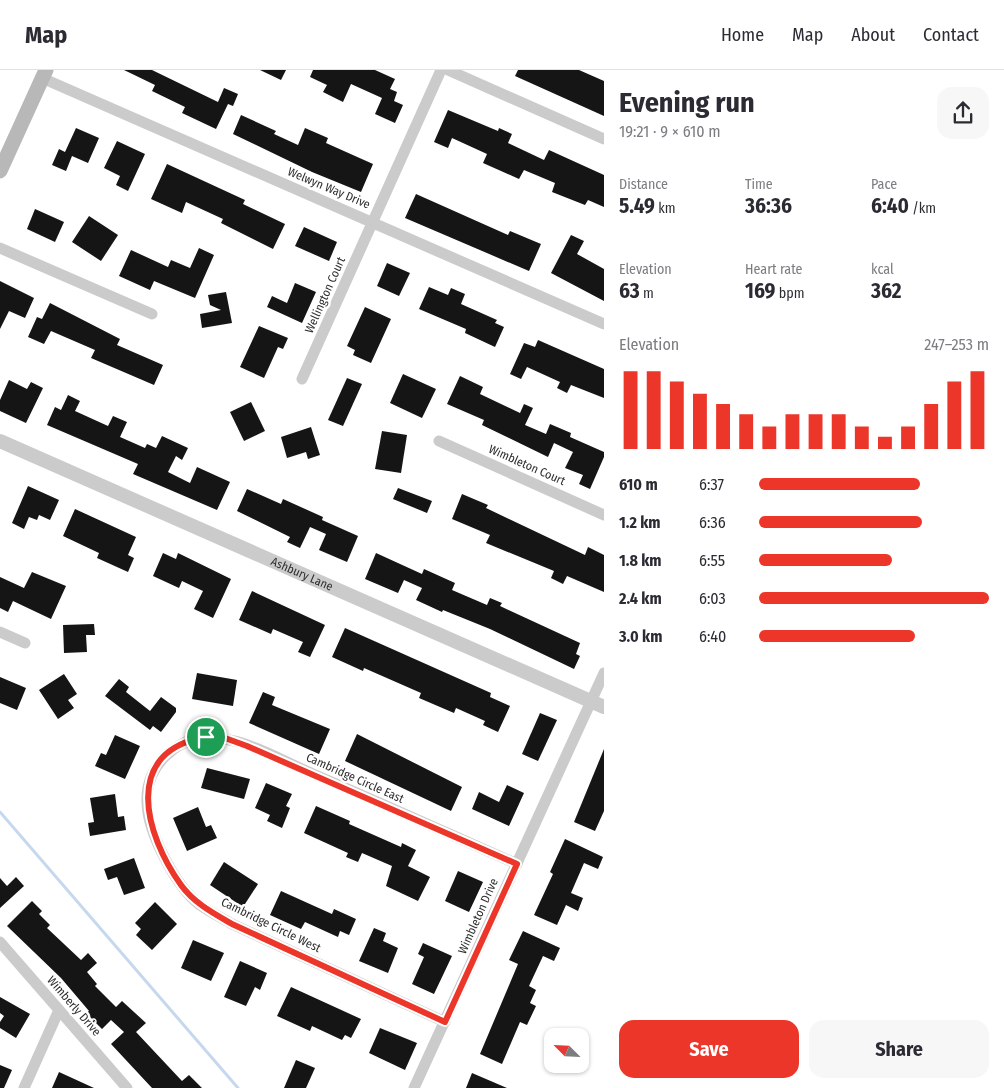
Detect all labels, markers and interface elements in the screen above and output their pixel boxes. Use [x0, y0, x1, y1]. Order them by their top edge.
text: Map [25, 21, 67, 49]
text: Home [721, 24, 764, 46]
text: Map [792, 24, 823, 46]
text: About [851, 24, 895, 46]
text: Contact [923, 24, 979, 46]
text: Evening run [619, 86, 755, 119]
button: share [937, 87, 989, 139]
text: 19:21 · 9 × 610 m [619, 122, 721, 141]
street label: Welwyn Way Drive [286, 164, 372, 212]
text: Distance [619, 176, 668, 193]
text: Time [745, 176, 773, 193]
text: Pace [871, 176, 897, 193]
text: 5.49 [619, 193, 655, 219]
text: 36:36 [745, 193, 792, 219]
text: 6:40 [871, 193, 909, 219]
text: km [655, 200, 676, 217]
text: /km [909, 200, 936, 217]
street label: Wellington Court [302, 255, 348, 335]
text: Elevation [619, 261, 672, 278]
text: Heart rate [745, 261, 802, 278]
text: kcal [871, 261, 894, 278]
text: 63 [619, 278, 640, 304]
text: 169 [745, 278, 775, 304]
text: 362 [871, 278, 901, 304]
text: m [640, 285, 654, 302]
text: bpm [775, 285, 804, 302]
text: Elevation [619, 335, 679, 354]
text: 247–253 m [924, 335, 989, 354]
street label: Wimbleton Court [487, 442, 568, 488]
text: 610 m [619, 475, 658, 494]
text: 6:37 [699, 475, 724, 494]
text: 1.2 km [619, 513, 661, 532]
text: 6:36 [699, 513, 726, 532]
text: 1.8 km [619, 551, 662, 570]
text: 6:55 [699, 551, 725, 570]
street label: Ashbury Lane [269, 554, 335, 594]
text: 2.4 km [619, 589, 662, 608]
text: 6:03 [699, 589, 726, 608]
text: 3.0 km [619, 627, 662, 646]
text: 6:40 [699, 627, 726, 646]
pin [185, 716, 227, 758]
icon: arrive [192, 723, 220, 751]
street label: Cambridge Circle East [304, 750, 406, 806]
street label: Wimbleton Drive [455, 876, 501, 956]
street label: Cambridge Circle West [219, 895, 323, 955]
street label: Wimberly Drive [44, 973, 104, 1039]
button: Save [619, 1020, 799, 1078]
button: Share [809, 1020, 989, 1078]
north arrow [544, 1028, 589, 1072]
map controls [544, 1028, 589, 1073]

